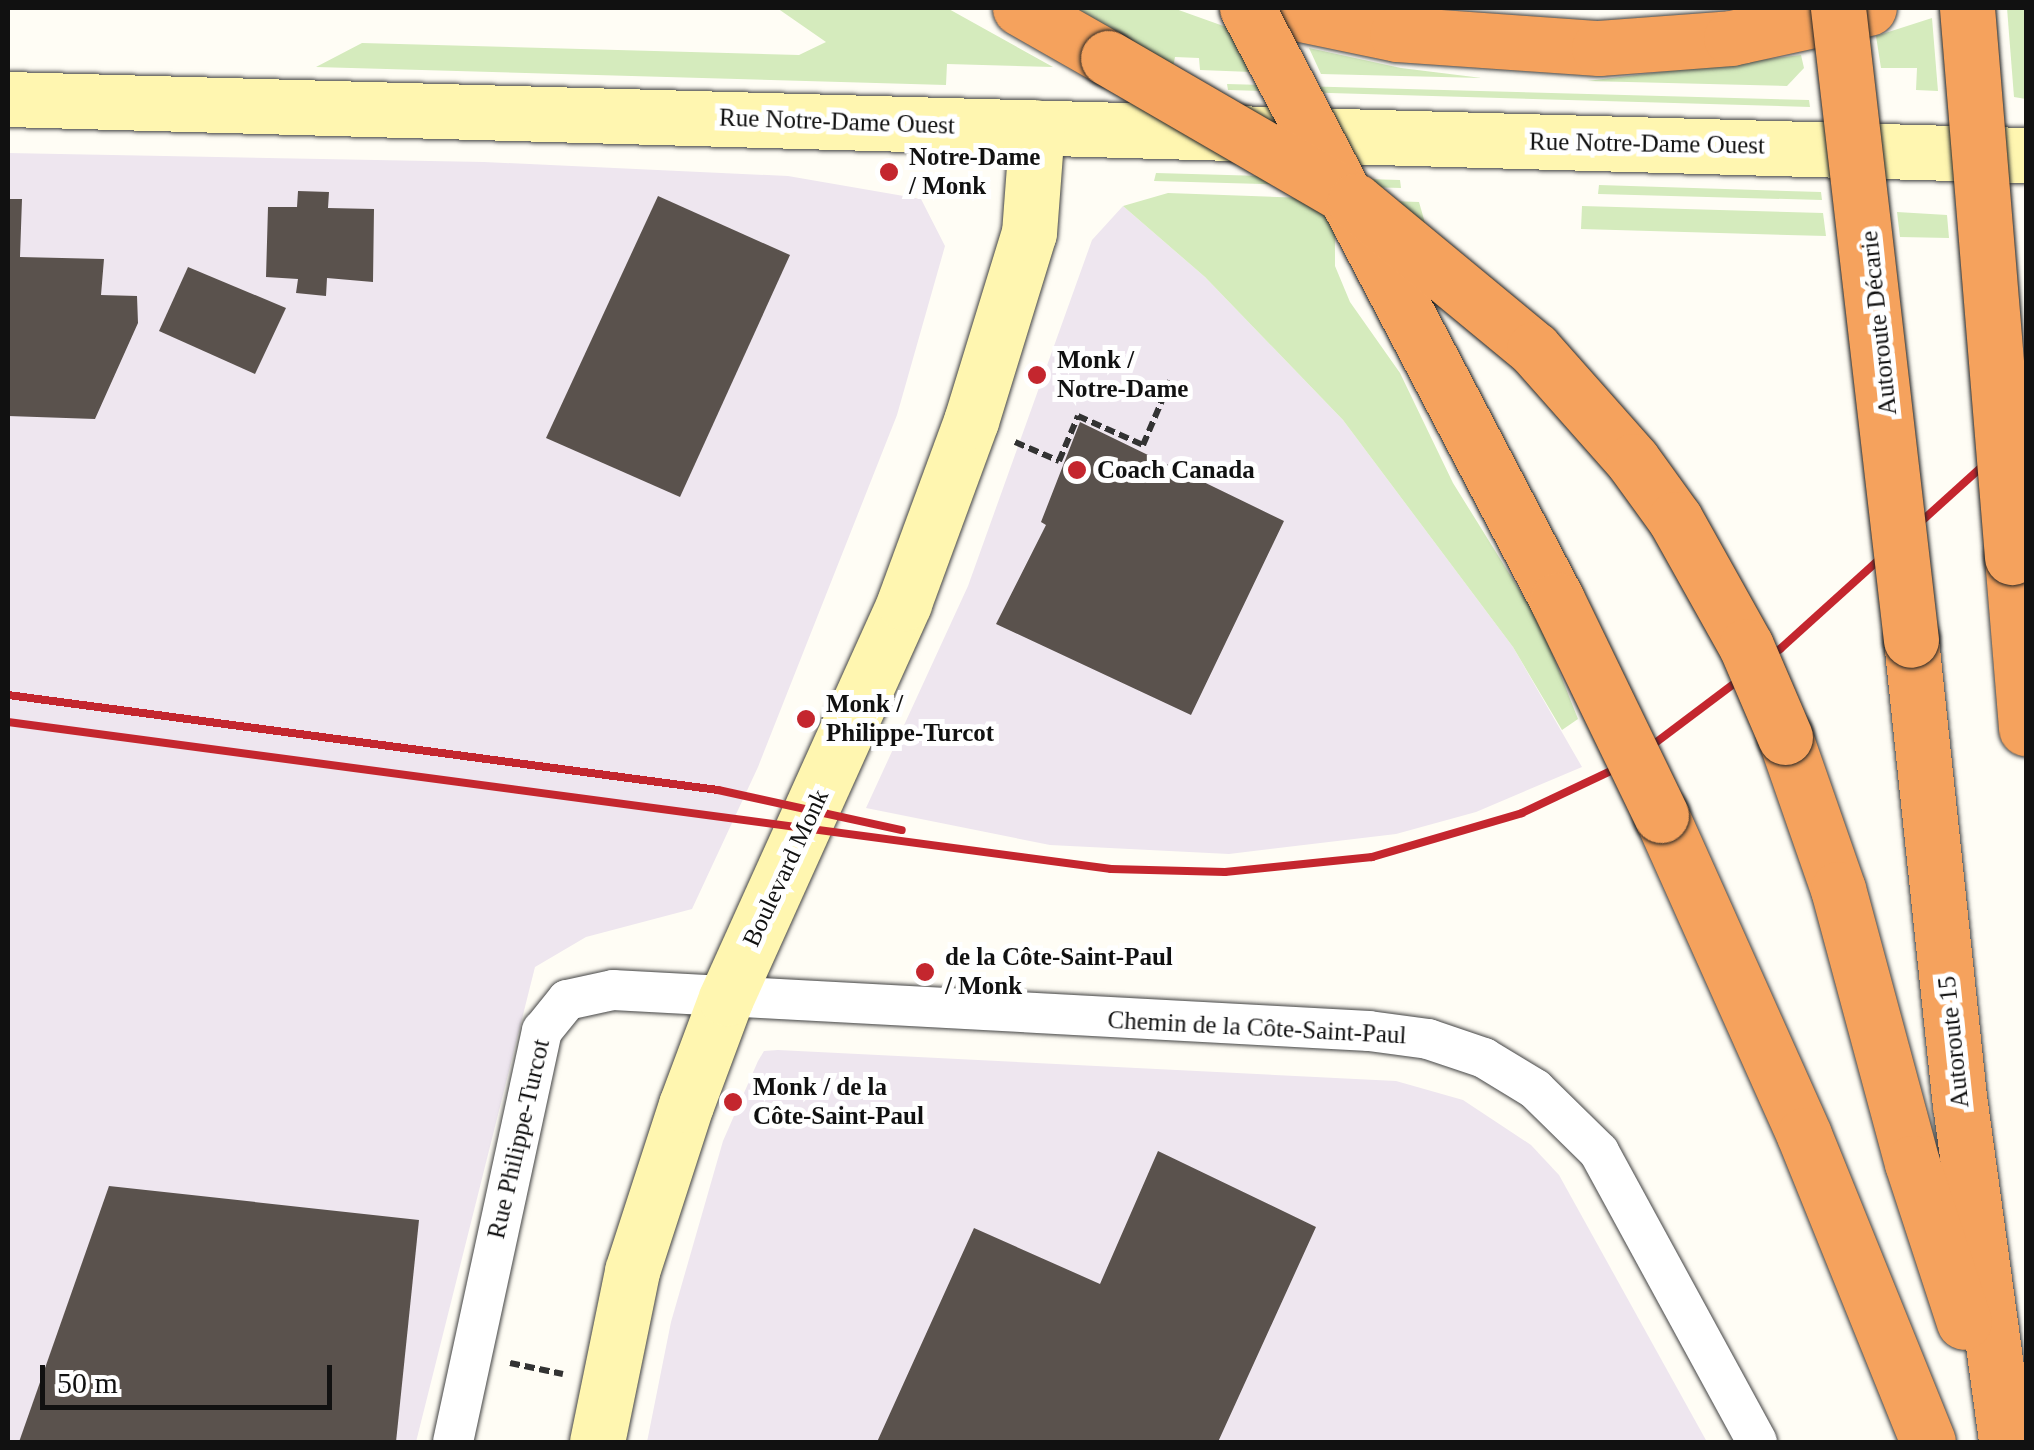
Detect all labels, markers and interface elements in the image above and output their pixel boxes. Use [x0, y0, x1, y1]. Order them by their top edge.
street label: Rue Notre-Dame Ouest [719, 103, 955, 141]
street label: Rue Notre-Dame Ouest [1529, 127, 1765, 161]
place label: Notre-Dame / Monk [909, 143, 1040, 202]
marker: Notre-Dame / Monk [878, 161, 900, 183]
street label: Autoroute Décarie [1854, 229, 1904, 417]
place label: Monk / Notre-Dame [1057, 346, 1188, 405]
marker: Monk / Notre-Dame [1026, 364, 1048, 386]
place label: Coach Canada [1097, 455, 1255, 485]
marker: Coach Canada [1066, 459, 1088, 481]
place label: Monk / Philippe-Turcot [826, 690, 994, 749]
marker: Monk / Philippe-Turcot [795, 708, 817, 730]
street label: Boulevard Monk [736, 785, 836, 951]
place label: de la Côte-Saint-Paul / Monk [945, 943, 1173, 1002]
marker: de la Côte-Saint-Paul / Monk [914, 961, 936, 983]
street label: Autoroute 15 [1932, 974, 1976, 1110]
street label: Chemin de la Côte-Saint-Paul [1107, 1005, 1407, 1051]
street label: Rue Philippe-Turcot [481, 1036, 557, 1242]
place label: Monk / de la Côte-Saint-Paul [753, 1073, 924, 1132]
marker: Monk / de la Côte-Saint-Paul [722, 1091, 744, 1113]
scale bar [45, 1345, 338, 1407]
text: 50 m [57, 1366, 118, 1399]

